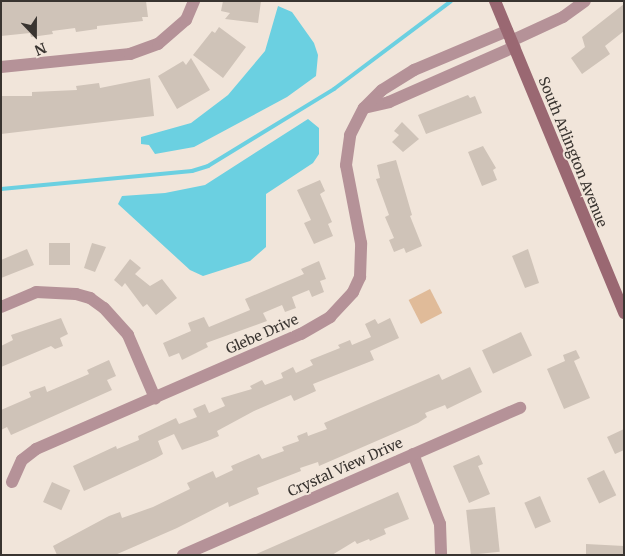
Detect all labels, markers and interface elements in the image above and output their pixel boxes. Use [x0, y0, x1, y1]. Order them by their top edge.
north arrow [10, 10, 60, 60]
text: N [32, 38, 49, 59]
street label: South Arlington Avenue [535, 74, 611, 230]
street label: Glebe Drive [223, 311, 301, 357]
street label: Crystal View Drive [285, 434, 405, 500]

